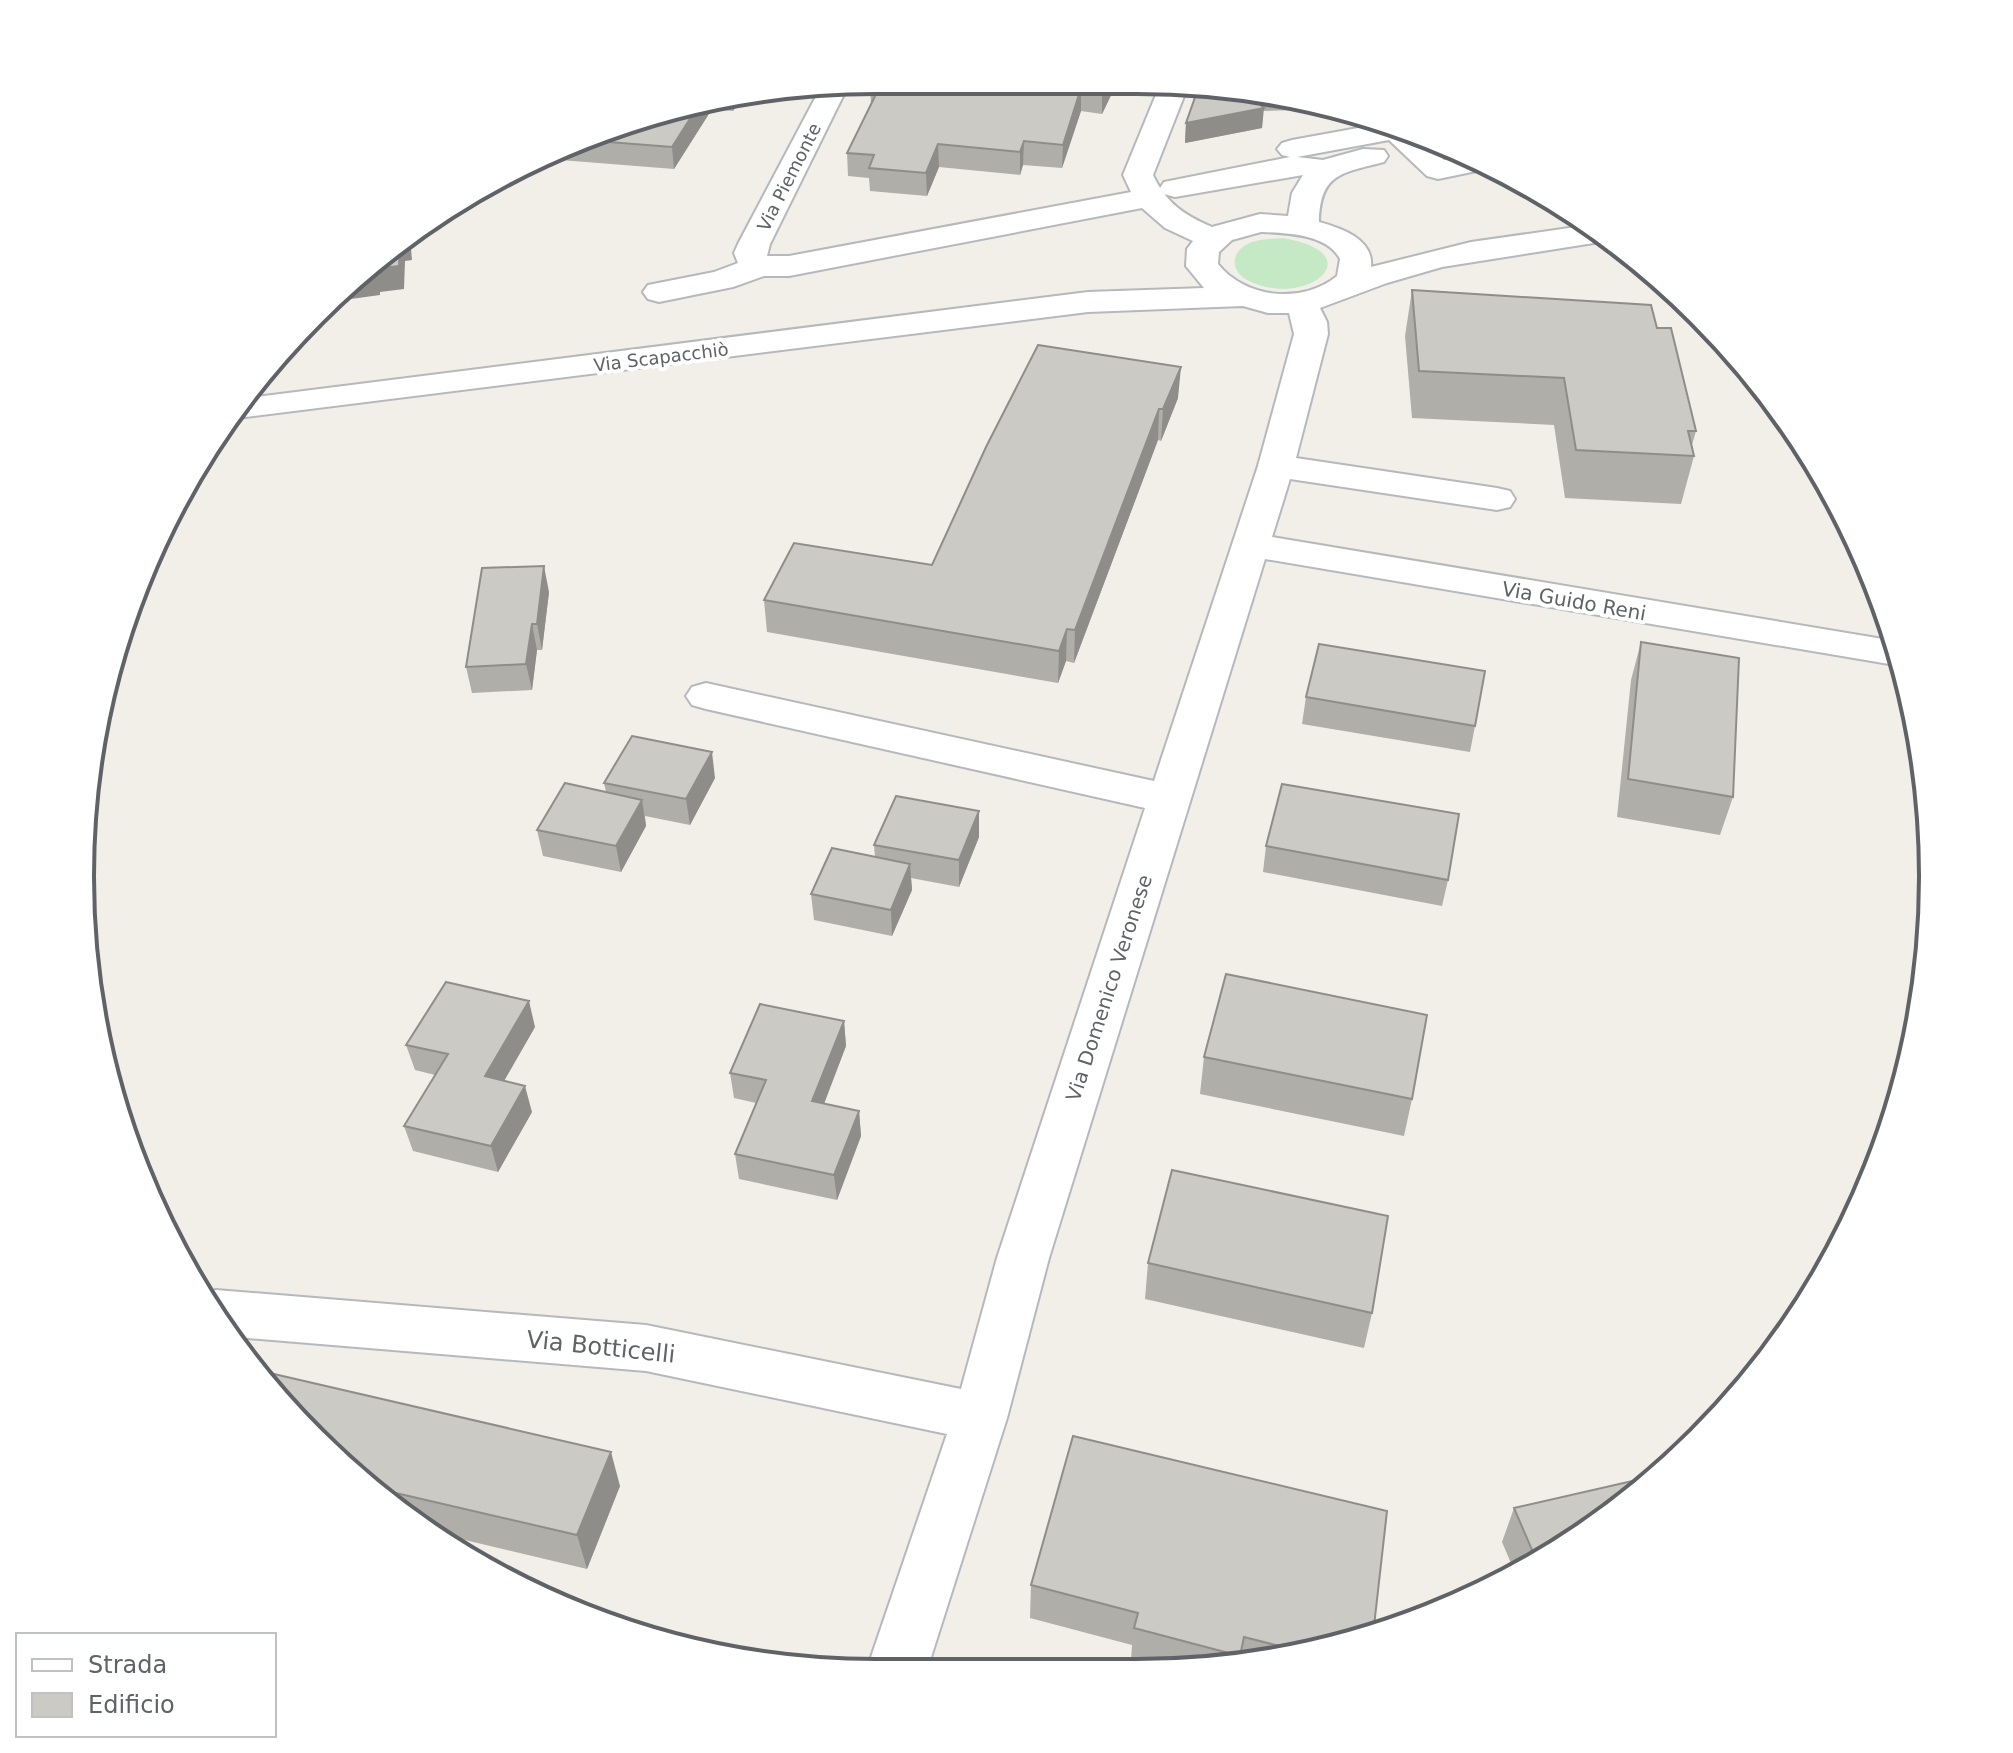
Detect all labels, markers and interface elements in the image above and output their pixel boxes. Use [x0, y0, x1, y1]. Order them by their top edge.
street label: Via Piemonte [753, 120, 825, 234]
street label: Via Scapacchiò [592, 338, 730, 376]
street label: Via Guido Reni [1500, 577, 1648, 625]
street label: Via Domenico Veronese [1061, 872, 1157, 1104]
street label: Via Botticelli [525, 1325, 677, 1369]
legend [16, 1633, 276, 1737]
text: Strada [88, 1651, 167, 1679]
text: Edificio [88, 1691, 175, 1719]

